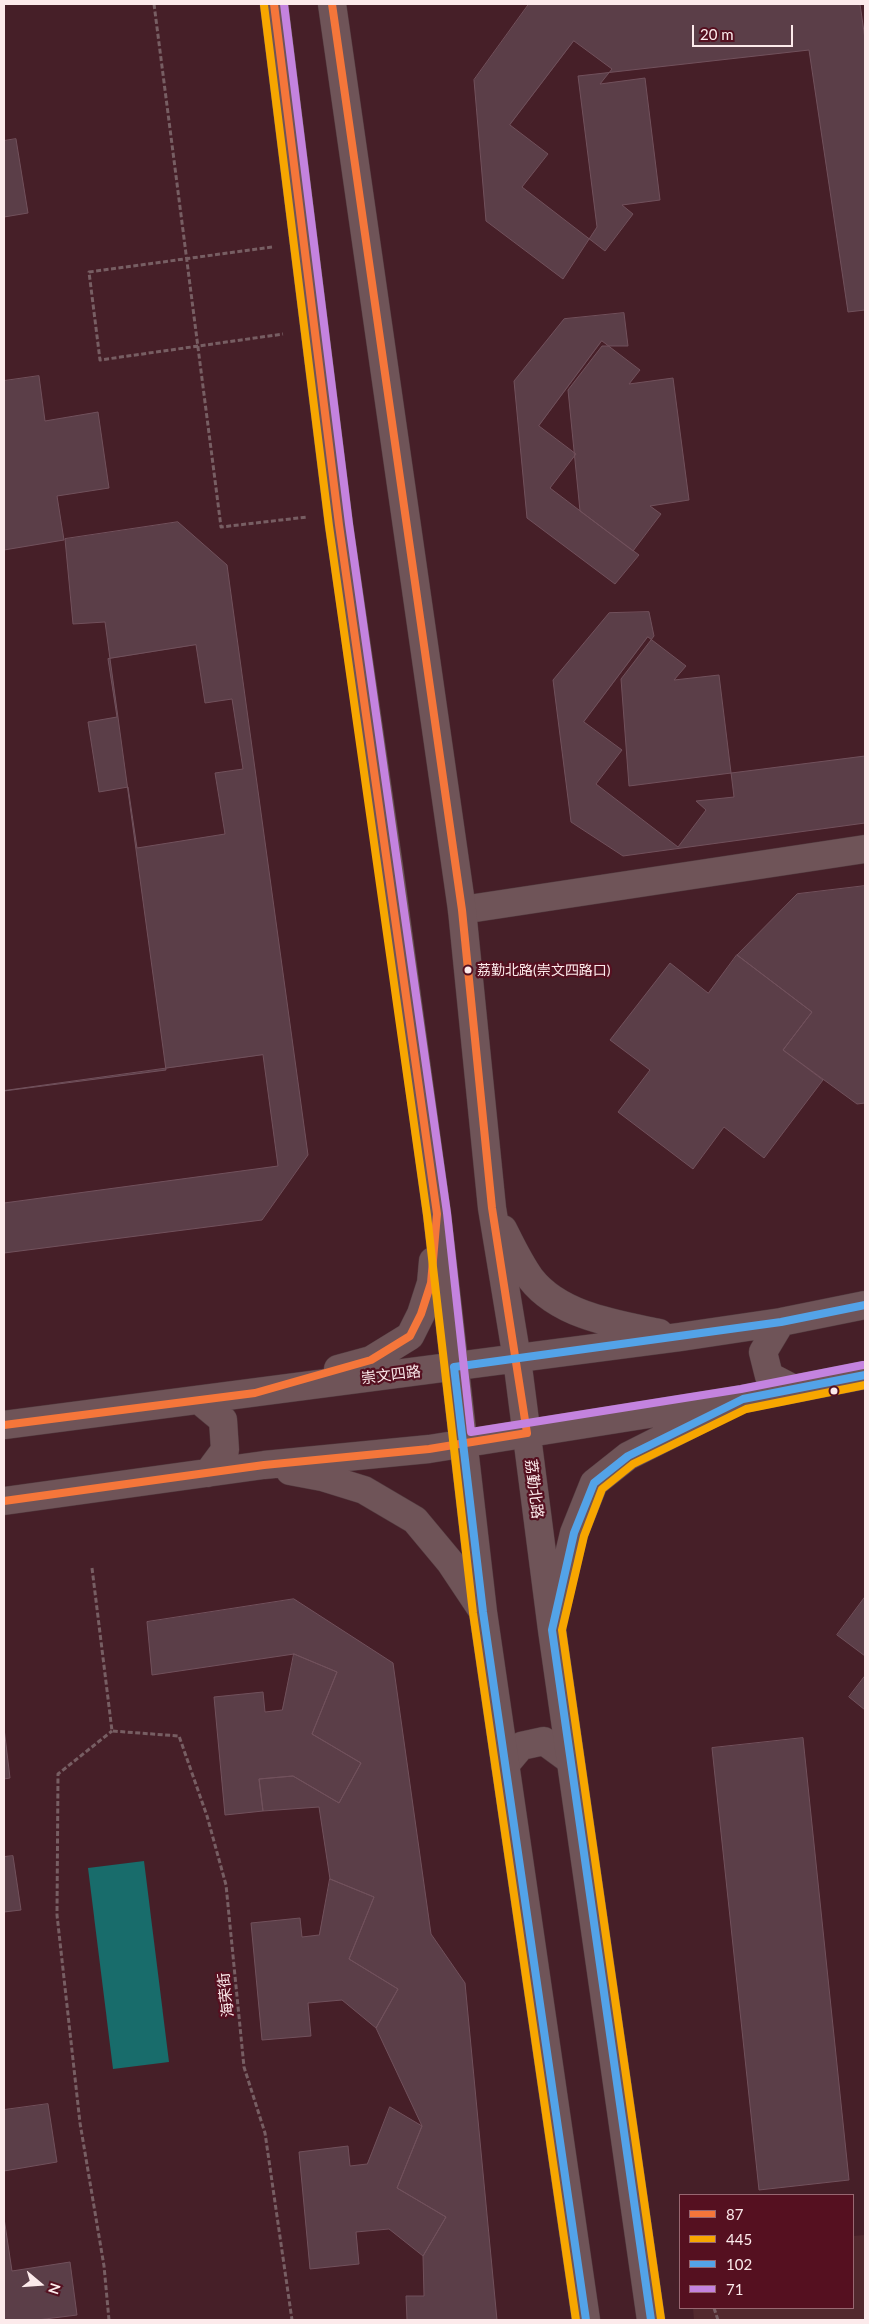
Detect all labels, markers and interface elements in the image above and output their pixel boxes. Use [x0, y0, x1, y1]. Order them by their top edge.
scale bar [694, 15, 795, 47]
text: 20 m [700, 25, 734, 43]
place label: 荔勤北路(崇文四路口) [477, 962, 610, 978]
marker: 荔勤北路(崇文四路口) [463, 965, 473, 975]
street label: 崇文四路 [360, 1362, 422, 1388]
unlabelled marker [829, 1386, 839, 1396]
street label: 荔勤北路 [521, 1458, 547, 1520]
street label: 海荣街 [215, 1972, 237, 2018]
legend [679, 2194, 854, 2309]
text: 87 [726, 2205, 743, 2223]
text: 445 [726, 2230, 752, 2248]
text: 102 [726, 2255, 752, 2273]
north arrow [15, 2259, 65, 2309]
text: 71 [726, 2280, 743, 2298]
text: N [45, 2281, 64, 2297]

